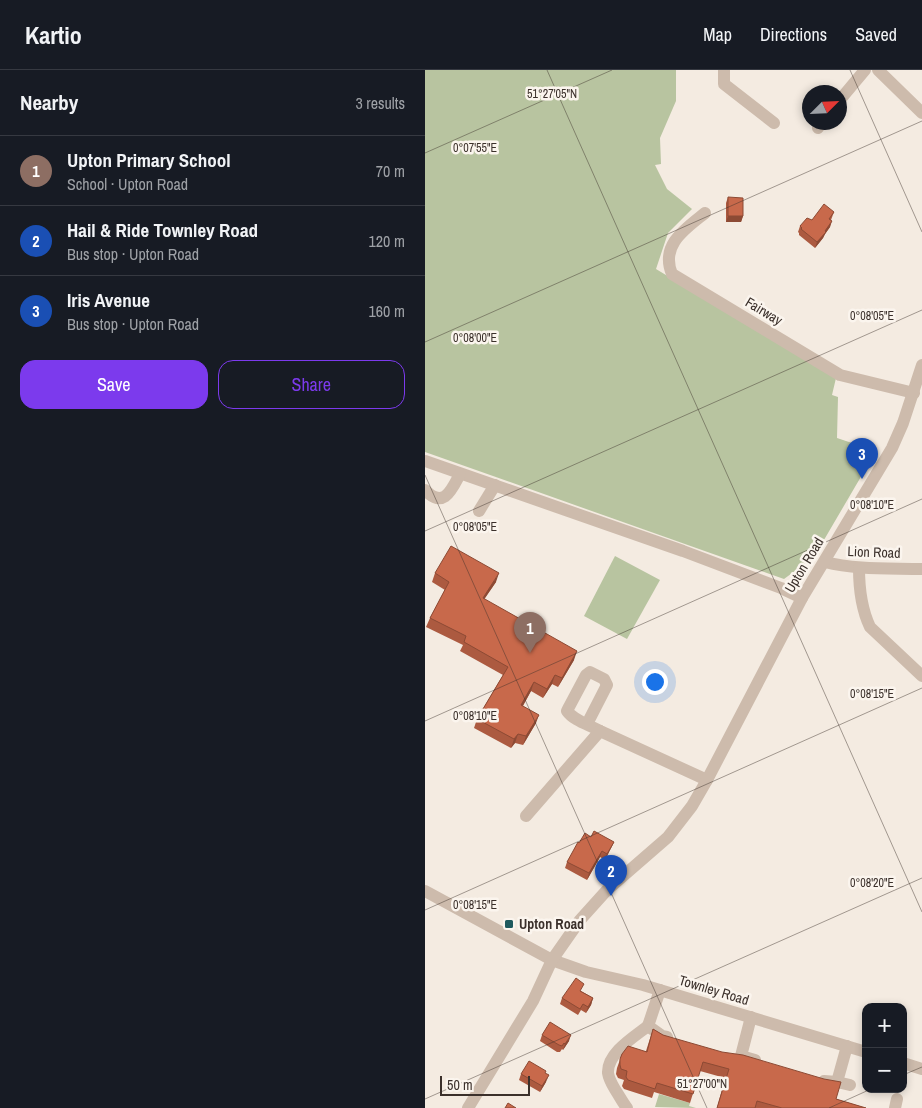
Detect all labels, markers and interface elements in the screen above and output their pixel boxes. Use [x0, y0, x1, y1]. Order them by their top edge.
text: Kartio [25, 19, 82, 51]
text: Map [703, 22, 732, 47]
text: Directions [760, 22, 827, 47]
text: Saved [855, 22, 897, 47]
north arrow [802, 85, 847, 130]
text: 51°27'05"N [527, 86, 577, 102]
text: Nearby [20, 88, 78, 117]
text: 3 results [355, 92, 405, 114]
text: 0°07'55"E [453, 140, 497, 156]
text: Upton Primary School [67, 147, 231, 173]
text: 1 [32, 160, 40, 182]
text: 70 m [376, 160, 405, 182]
text: School · Upton Road [67, 173, 188, 195]
text: Hail & Ride Townley Road [67, 217, 258, 243]
text: 2 [32, 230, 40, 252]
text: 120 m [369, 230, 405, 252]
text: Bus stop · Upton Road [67, 243, 199, 265]
text: Iris Avenue [67, 287, 150, 313]
street label: Fairway [742, 293, 786, 329]
text: 3 [32, 300, 40, 322]
text: 160 m [369, 300, 405, 322]
text: 0°08'05"E [850, 308, 894, 324]
text: Bus stop · Upton Road [67, 313, 199, 335]
text: 0°08'00"E [453, 330, 497, 346]
button: Save [20, 360, 208, 409]
button: Share [218, 360, 405, 409]
pin: 3 [846, 438, 878, 479]
text: 0°08'10"E [850, 497, 894, 513]
text: 0°08'05"E [453, 519, 497, 535]
street label: Upton Road [781, 534, 827, 596]
street label: Lion Road [847, 542, 901, 562]
pin: 1 [514, 612, 546, 653]
your location [642, 669, 668, 695]
text: 0°08'15"E [850, 686, 894, 702]
text: 0°08'10"E [453, 708, 497, 724]
pin: 2 [595, 855, 627, 896]
text: 0°08'20"E [850, 875, 894, 891]
text: 0°08'15"E [453, 897, 497, 913]
place label: Upton Road [519, 915, 584, 933]
marker: Upton Road [503, 918, 515, 930]
street label: Townley Road [677, 971, 751, 1009]
map controls [862, 1003, 907, 1093]
button: + [862, 1003, 907, 1048]
button: − [862, 1048, 907, 1093]
scale bar [440, 1073, 530, 1096]
text: 50 m [447, 1076, 473, 1094]
text: 51°27'00"N [677, 1076, 727, 1092]

